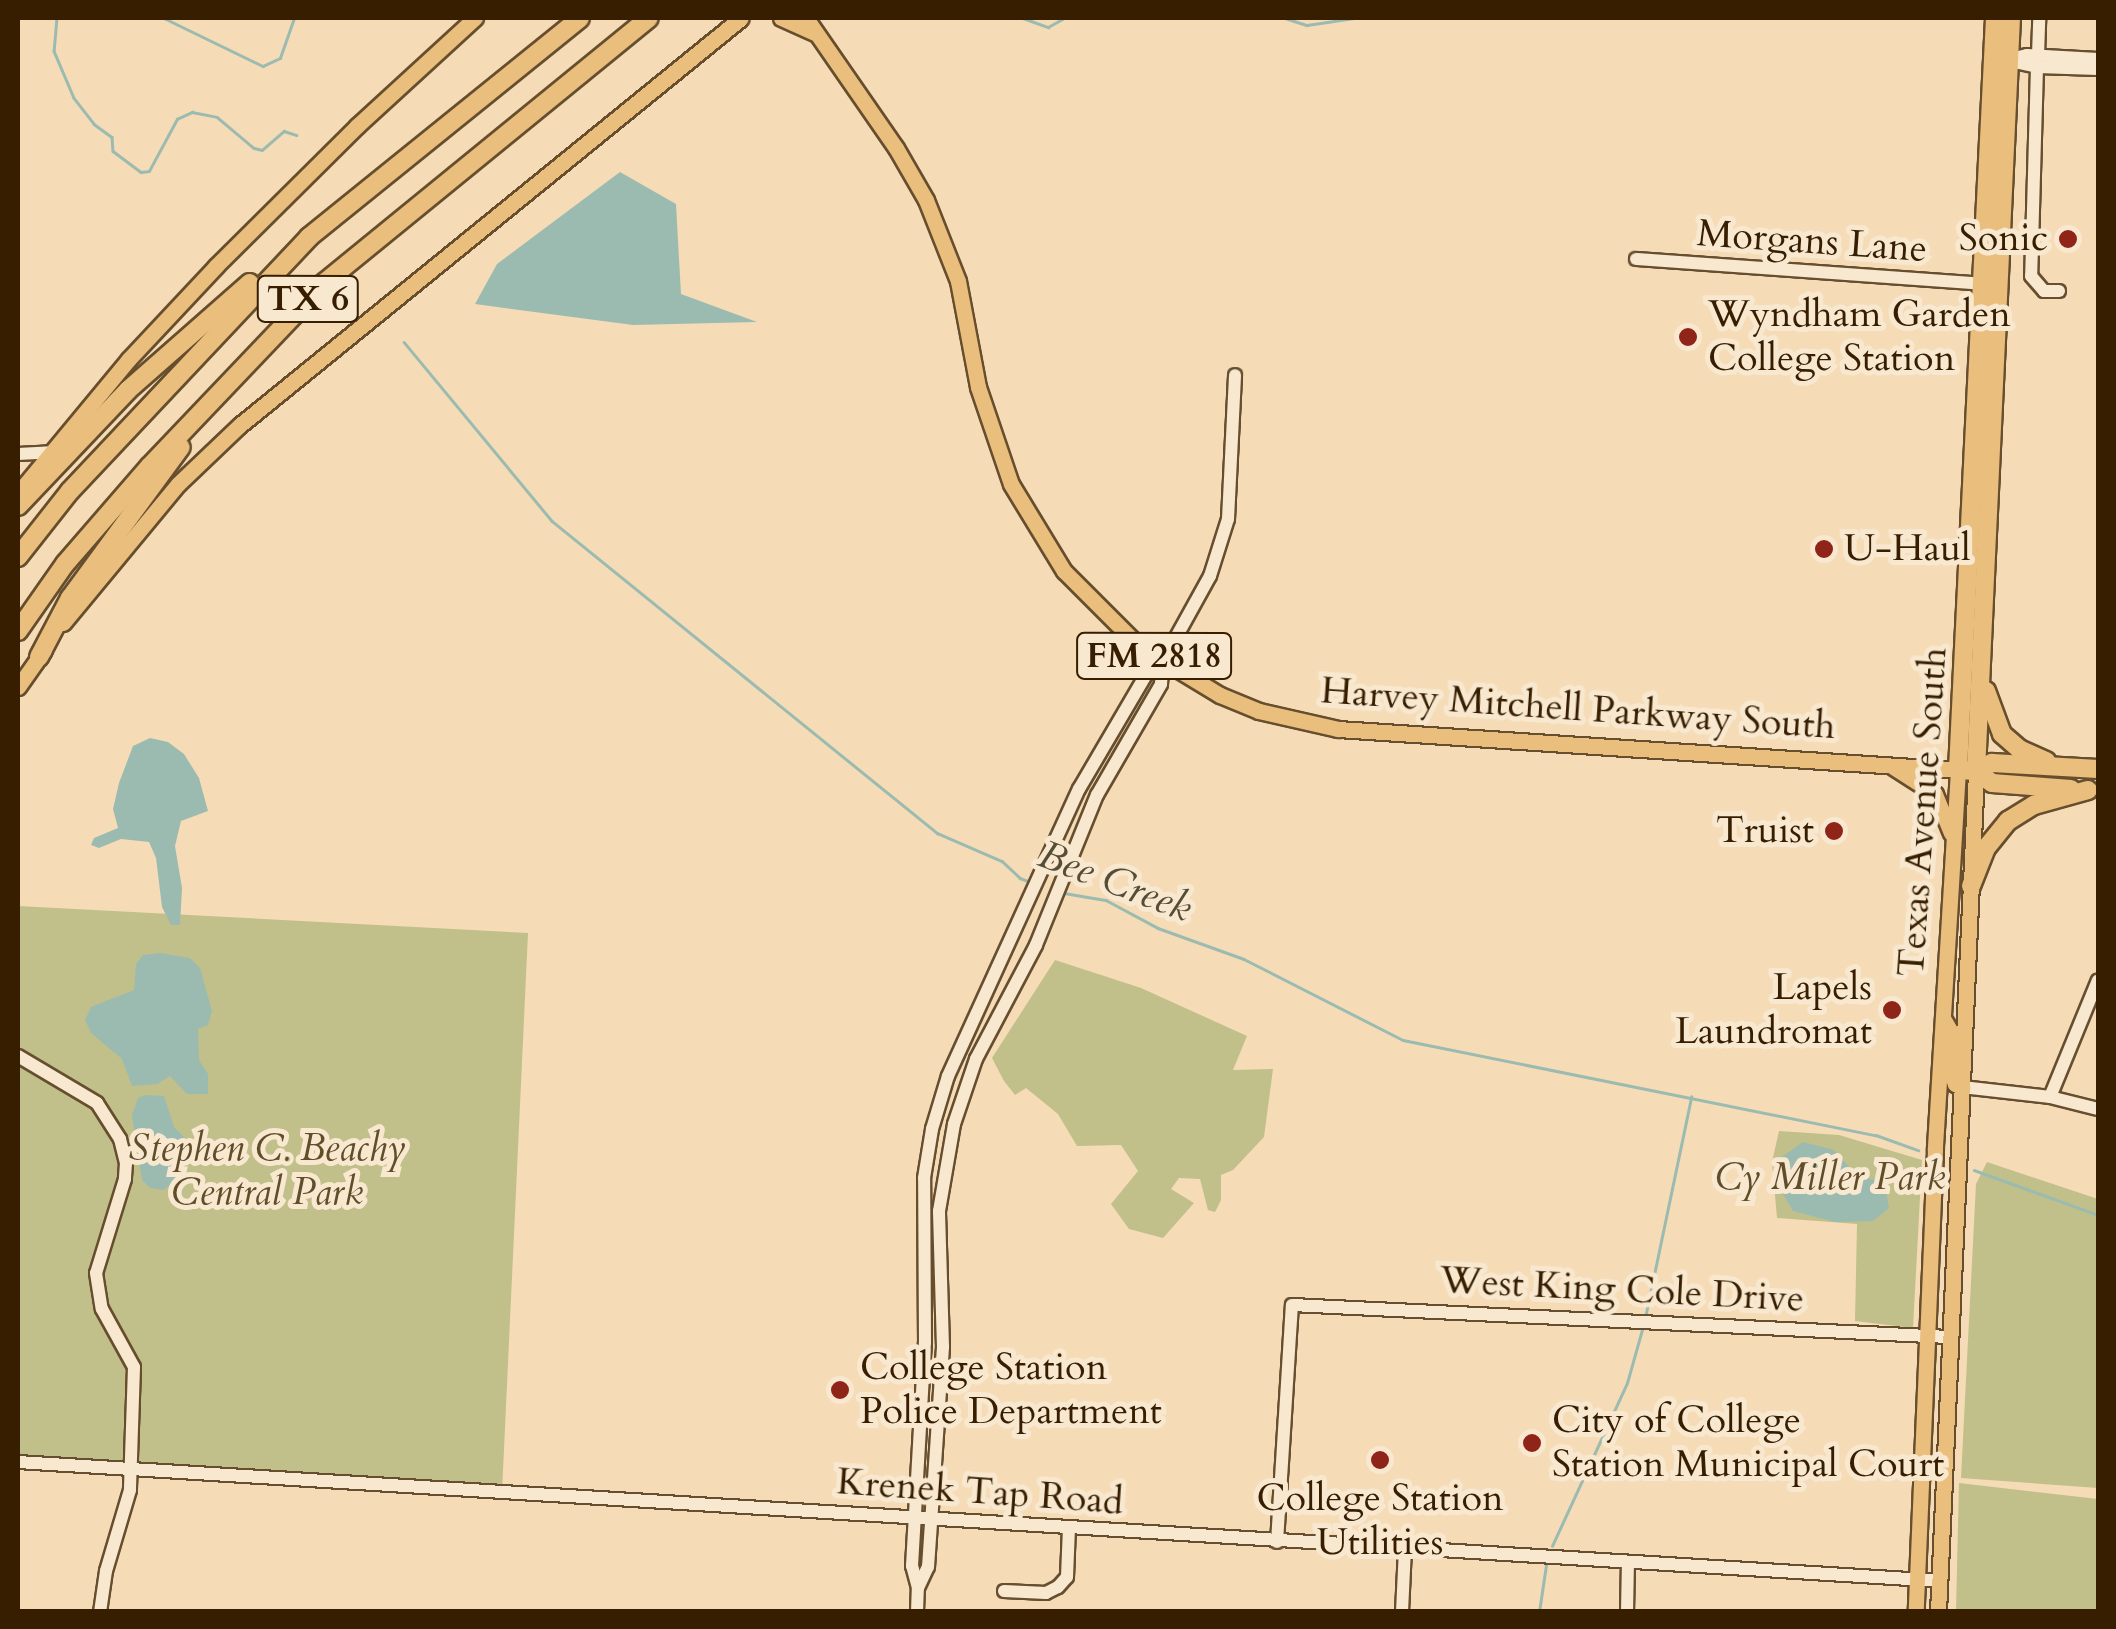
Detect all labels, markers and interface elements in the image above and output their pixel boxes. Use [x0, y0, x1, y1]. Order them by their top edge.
street label: Morgans Lane [1695, 211, 1929, 273]
place label: Sonic [1959, 216, 2048, 262]
marker: Sonic [2057, 228, 2079, 250]
road number: TX 6 [256, 269, 360, 329]
place label: Wyndham Garden College Station [1708, 292, 2011, 382]
marker: Wyndham Garden College Station [1677, 326, 1699, 348]
place label: U-Haul [1844, 526, 1971, 572]
marker: U-Haul [1813, 538, 1835, 560]
road number: FM 2818 [1074, 626, 1234, 686]
street label: Texas Avenue South [1889, 646, 1957, 978]
street label: Harvey Mitchell Parkway South [1319, 668, 1837, 750]
place label: Truist [1716, 808, 1814, 854]
marker: Truist [1823, 820, 1845, 842]
water label: Bee Creek [1032, 831, 1198, 933]
place label: Lapels Laundromat [1675, 965, 1872, 1054]
marker: Lapels Laundromat [1881, 999, 1903, 1021]
park label: Stephen C. Beachy Central Park [128, 1126, 406, 1216]
park label: Cy Miller Park [1715, 1155, 1945, 1201]
street label: West King Cole Drive [1439, 1258, 1805, 1322]
place label: College Station Police Department [860, 1345, 1162, 1435]
marker: College Station Police Department [829, 1379, 851, 1401]
place label: City of College Station Municipal Court [1552, 1398, 1944, 1488]
marker: City of College Station Municipal Court [1521, 1432, 1543, 1454]
marker: College Station Utilities [1369, 1449, 1391, 1471]
street label: Krenek Tap Road [835, 1459, 1125, 1525]
place label: College Station Utilities [1256, 1476, 1504, 1566]

